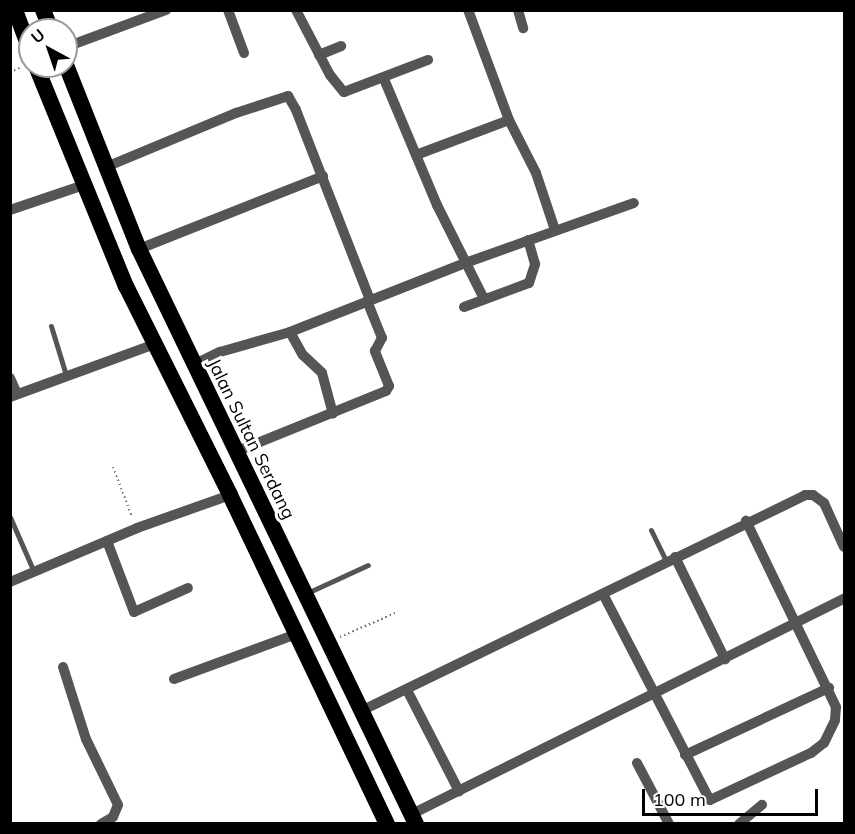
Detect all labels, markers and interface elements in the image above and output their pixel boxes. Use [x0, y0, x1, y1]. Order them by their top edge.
north arrow [18, 18, 78, 78]
text: U [27, 24, 49, 47]
street label: Jalan Sultan Serdang [203, 355, 299, 523]
scale bar [645, 777, 820, 815]
text: 100 m [653, 788, 706, 811]

